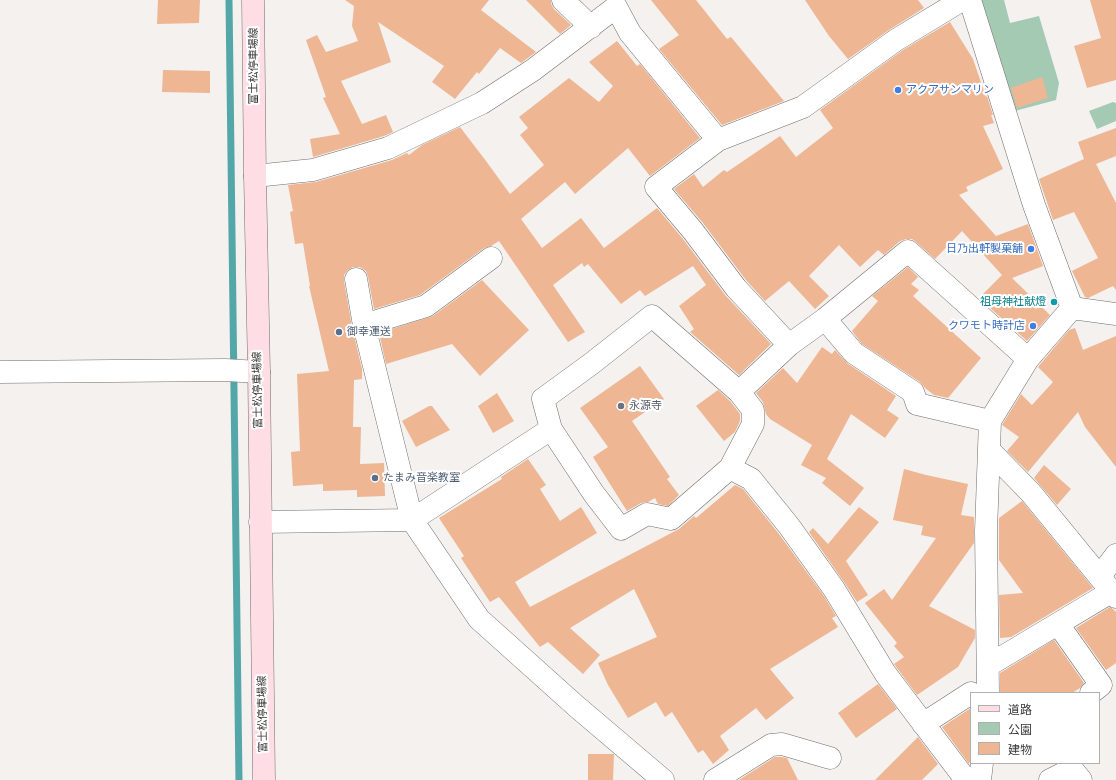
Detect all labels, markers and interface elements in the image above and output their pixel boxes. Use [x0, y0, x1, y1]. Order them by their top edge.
street label: 富士松停車場線 [247, 28, 261, 104]
place label: アクアサンマリン [906, 83, 994, 97]
marker: アクアサンマリン [893, 85, 903, 95]
place label: 日乃出軒製菓舗 [946, 242, 1023, 256]
marker: 日乃出軒製菓舗 [1026, 244, 1036, 254]
place label: 祖母神社献燈 [980, 295, 1046, 309]
marker: 祖母神社献燈 [1049, 297, 1059, 307]
place label: クワモト時計店 [948, 319, 1025, 333]
marker: クワモト時計店 [1028, 321, 1038, 331]
place label: 御幸運送 [347, 325, 391, 339]
marker: 御幸運送 [334, 327, 344, 337]
street label: 富士松停車場線 [251, 351, 265, 429]
place label: 永源寺 [629, 399, 662, 413]
marker: 永源寺 [616, 401, 626, 411]
place label: たまみ音楽教室 [383, 471, 460, 485]
marker: たまみ音楽教室 [370, 473, 380, 483]
street label: 富士松停車場線 [256, 675, 270, 753]
legend [970, 692, 1100, 764]
text: 道路 [1008, 703, 1032, 717]
text: 公園 [1008, 723, 1032, 737]
text: 建物 [1008, 743, 1032, 757]

